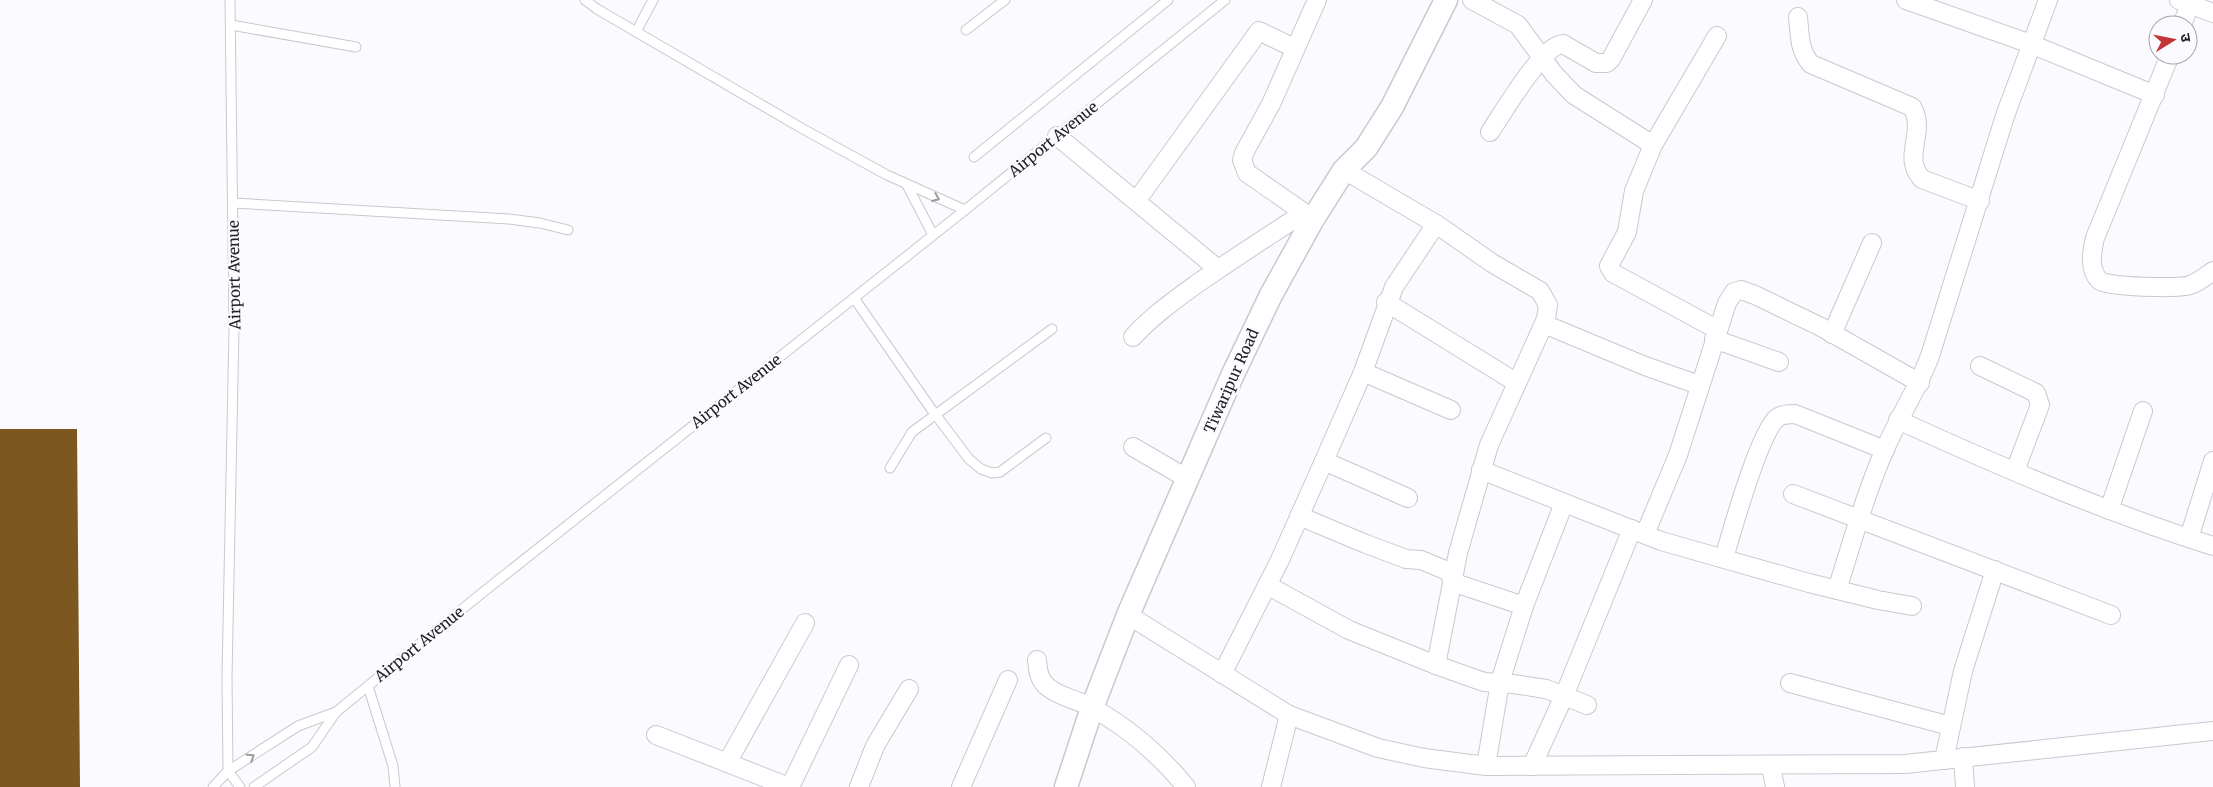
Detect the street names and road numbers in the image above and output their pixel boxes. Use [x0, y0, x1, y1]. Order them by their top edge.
street label: Airport Avenue [1004, 97, 1102, 181]
street label: Airport Avenue [224, 220, 244, 331]
street label: Tiwaripur Road [1199, 326, 1263, 436]
street label: Airport Avenue [686, 350, 785, 433]
street label: Airport Avenue [370, 602, 468, 686]

